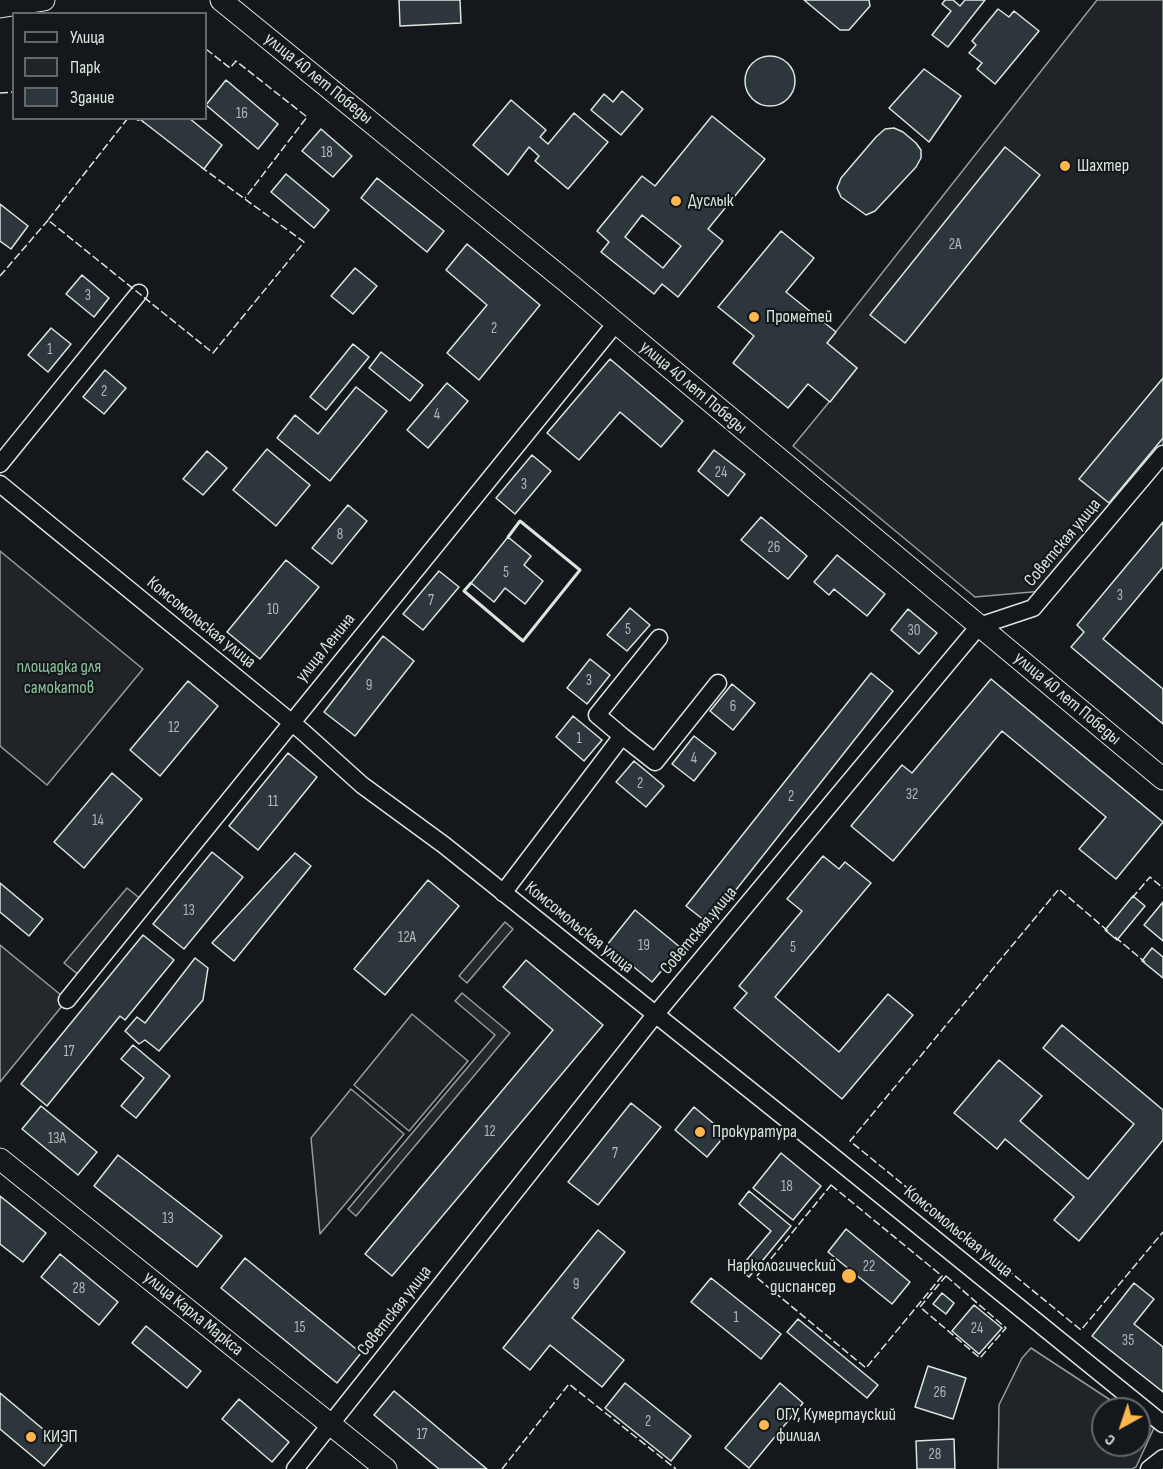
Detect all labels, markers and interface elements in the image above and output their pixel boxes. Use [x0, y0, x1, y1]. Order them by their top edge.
legend [12, 12, 207, 120]
text: Улица [70, 27, 105, 48]
street label: улица 40 лет Победы [259, 29, 377, 129]
text: Парк [70, 57, 100, 78]
text: Здание [70, 87, 115, 108]
house number: 16 [236, 105, 248, 123]
house number: 18 [321, 144, 333, 162]
place label: Шахтер [1077, 155, 1129, 177]
marker: Шахтер [1058, 159, 1072, 173]
place label: Дуслык [688, 190, 734, 212]
marker: Дуслык [669, 194, 683, 208]
house number: 2А [949, 236, 961, 254]
house number: 3 [85, 287, 91, 305]
place label: Прометей [766, 306, 832, 328]
marker: Прометей [747, 310, 761, 324]
house number: 2 [491, 320, 497, 338]
street label: улица 40 лет Победы [635, 337, 751, 439]
house number: 1 [47, 341, 53, 359]
house number: 2 [101, 383, 107, 401]
house number: 4 [434, 406, 440, 424]
house number: 24 [715, 464, 727, 482]
house number: 3 [521, 476, 527, 494]
street label: Советская улица [1020, 495, 1106, 591]
house number: 8 [337, 526, 343, 544]
house number: 26 [768, 539, 780, 557]
house number: 5 [503, 564, 509, 582]
street label: Комсомольская улица [142, 572, 260, 674]
house number: 3 [1117, 587, 1123, 605]
house number: 7 [428, 592, 434, 610]
house number: 10 [267, 601, 279, 619]
street label: улица Ленина [292, 609, 360, 687]
house number: 5 [625, 621, 631, 639]
house number: 30 [908, 622, 920, 640]
street label: улица 40 лет Победы [1009, 648, 1125, 750]
park label: площадка для самокатов [17, 656, 101, 698]
house number: 3 [586, 672, 592, 690]
house number: 9 [366, 677, 372, 695]
house number: 6 [730, 698, 736, 716]
house number: 12 [168, 719, 180, 737]
house number: 1 [576, 730, 582, 748]
house number: 4 [691, 750, 697, 768]
house number: 2 [637, 775, 643, 793]
house number: 32 [906, 786, 918, 804]
house number: 2 [788, 788, 794, 806]
house number: 11 [268, 793, 278, 811]
house number: 14 [92, 812, 104, 830]
street label: Комсомольская улица [520, 877, 638, 979]
street label: Советская улица [656, 883, 742, 979]
house number: 13 [183, 902, 195, 920]
house number: 12А [398, 929, 416, 947]
house number: 19 [638, 937, 650, 955]
house number: 5 [790, 939, 796, 957]
house number: 17 [63, 1043, 75, 1061]
place label: Прокуратура [712, 1121, 797, 1143]
house number: 12 [484, 1123, 496, 1141]
marker: Прокуратура [693, 1125, 707, 1139]
house number: 13А [48, 1130, 66, 1148]
house number: 7 [612, 1145, 618, 1163]
house number: 18 [781, 1178, 793, 1196]
street label: Комсомольская улица [899, 1181, 1017, 1283]
house number: 13 [162, 1210, 174, 1228]
place label: Наркологический диспансер [727, 1255, 836, 1298]
house number: 22 [863, 1258, 875, 1276]
street label: Советская улица [353, 1262, 437, 1360]
street label: улица Карла Маркса [139, 1267, 247, 1361]
marker: Наркологический диспансер [840, 1267, 858, 1285]
house number: 9 [573, 1276, 579, 1294]
house number: 28 [73, 1280, 85, 1298]
house number: 1 [733, 1309, 739, 1327]
house number: 15 [294, 1319, 306, 1337]
house number: 24 [971, 1320, 983, 1338]
house number: 35 [1122, 1332, 1134, 1350]
house number: 26 [934, 1384, 946, 1402]
north arrow [1091, 1397, 1151, 1457]
place label: ОГУ, Кумертауский филиал [776, 1404, 896, 1446]
house number: 2 [645, 1413, 651, 1431]
marker: ОГУ, Кумертауский филиал [757, 1418, 771, 1432]
place label: КИЭП [43, 1426, 78, 1448]
house number: 17 [416, 1426, 428, 1444]
marker: КИЭП [24, 1430, 38, 1444]
text: С [1101, 1430, 1120, 1450]
house number: 28 [929, 1446, 941, 1464]

